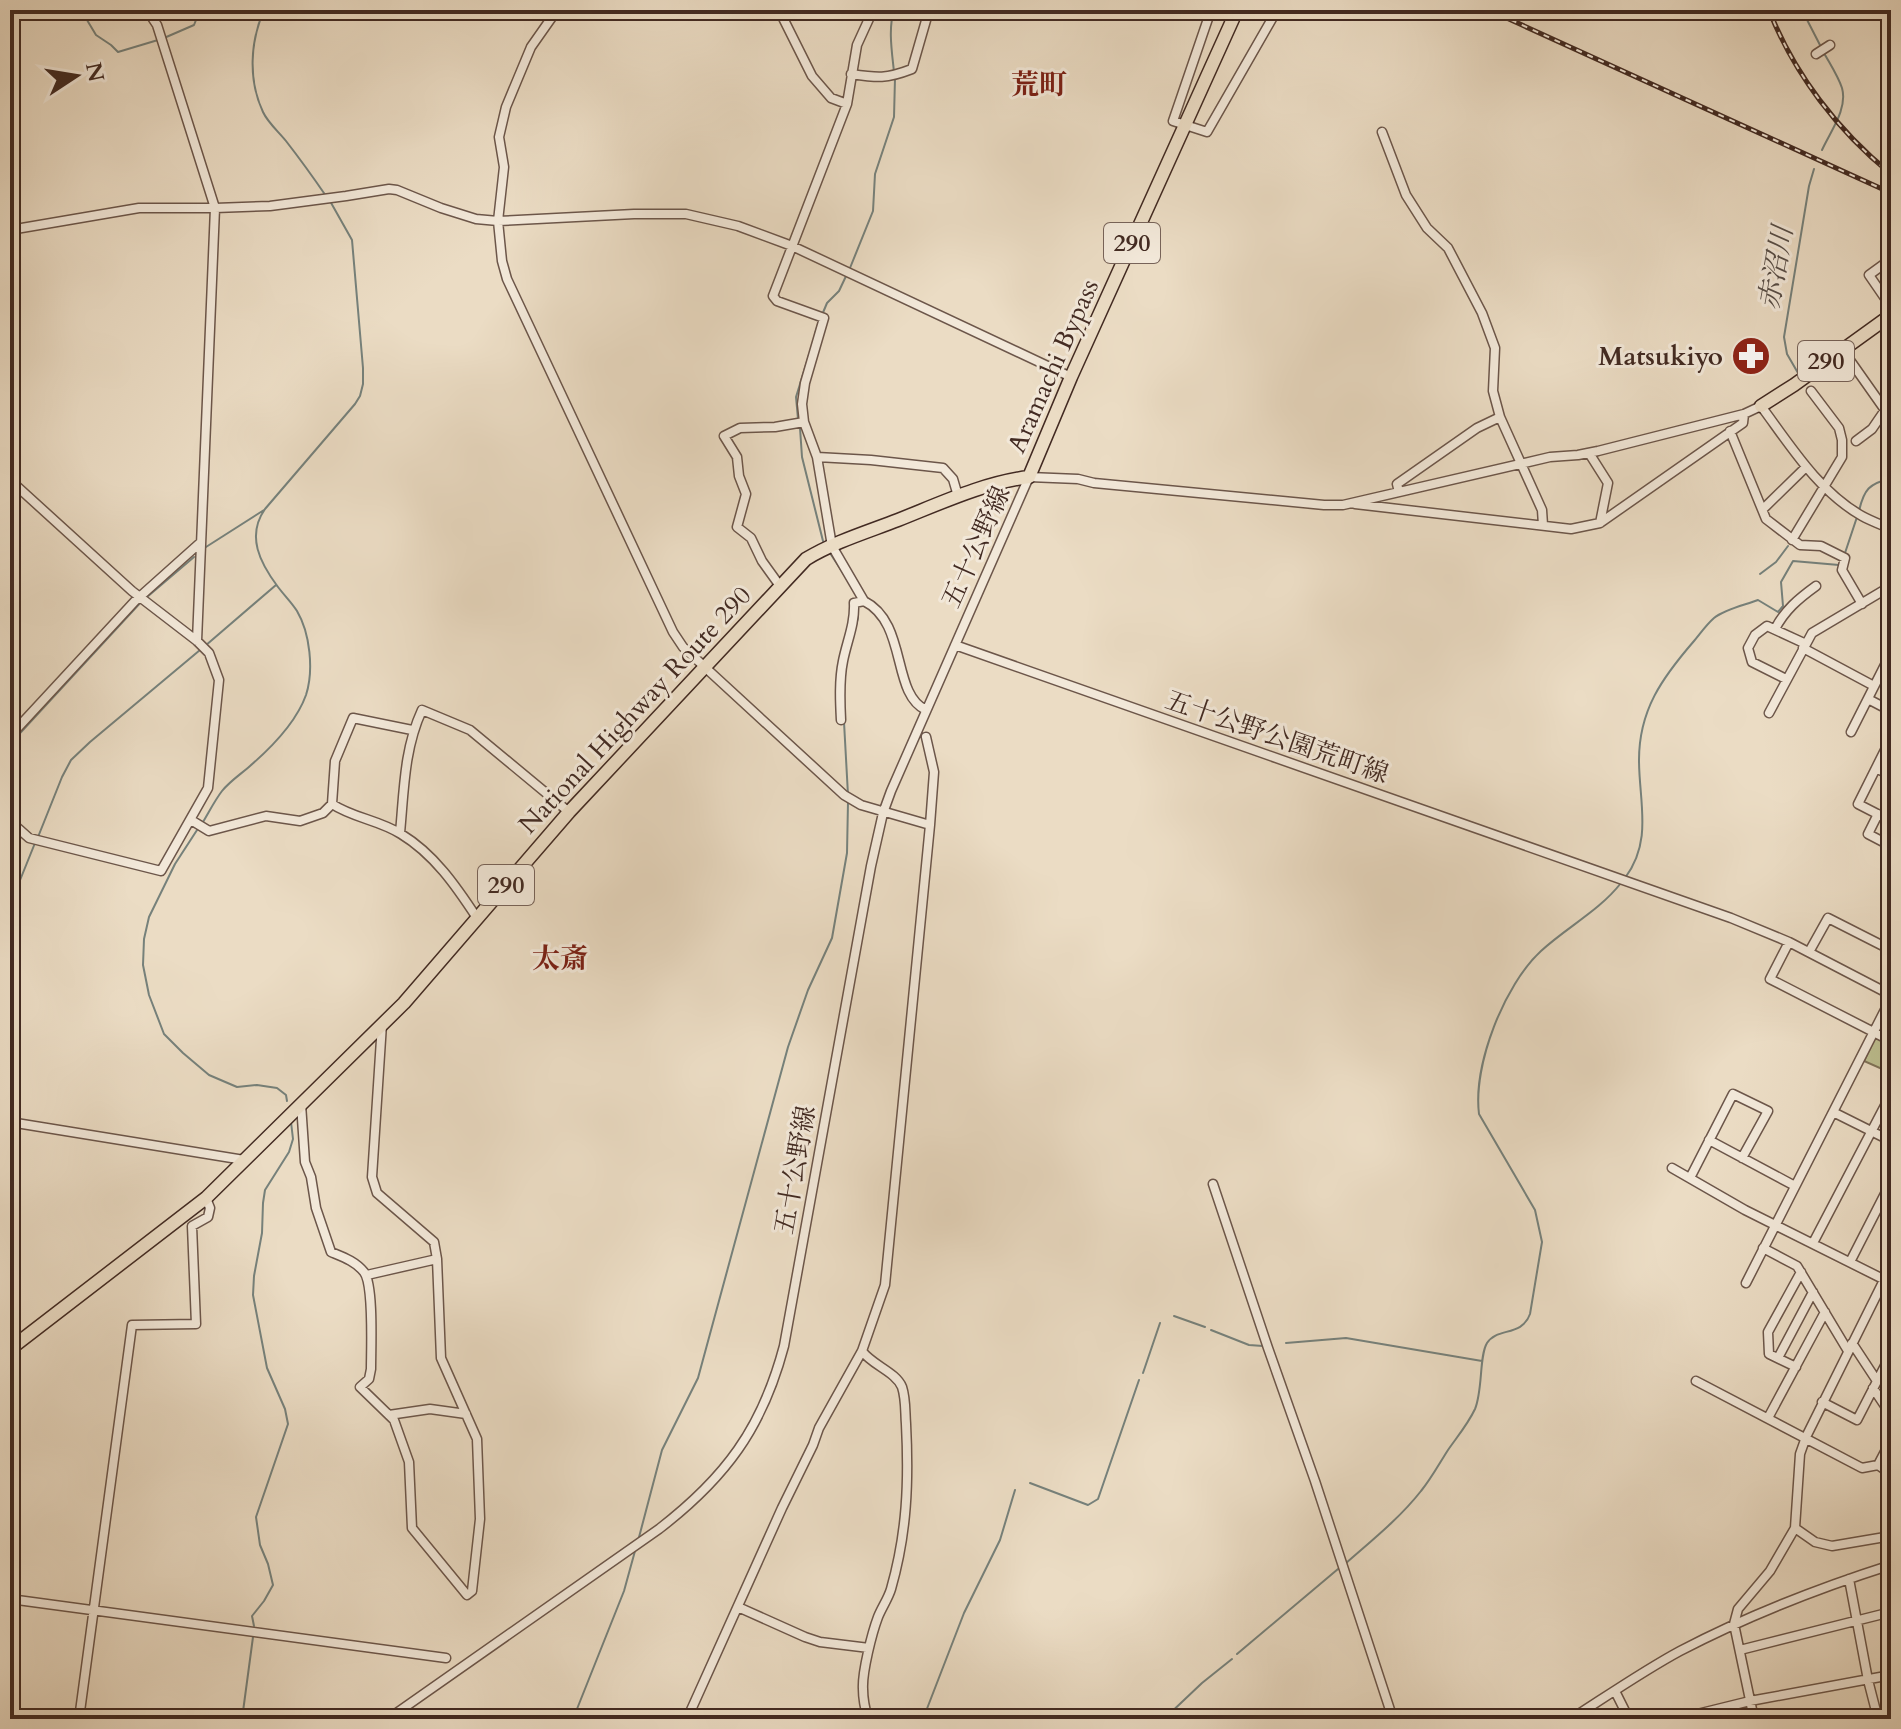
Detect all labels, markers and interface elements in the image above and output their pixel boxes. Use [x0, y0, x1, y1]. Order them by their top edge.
north arrow [36, 36, 116, 116]
text: N [78, 60, 111, 85]
district label: 荒町 [1011, 66, 1067, 104]
water label: 赤沼川 [1750, 220, 1803, 313]
road number: 290 [1104, 223, 1160, 263]
street label: Aramachi Bypass [999, 274, 1107, 458]
pharmacy icon: Matsukiyo [1730, 335, 1772, 377]
place label: Matsukiyo [1598, 339, 1723, 374]
road number: 290 [1798, 341, 1854, 381]
street label: 五十公野線 [934, 480, 1018, 614]
street label: National Highway Route 290 [511, 579, 759, 841]
street label: 五十公野公園荒町線 [1161, 682, 1393, 792]
road number: 290 [478, 865, 534, 905]
district label: 太斎 [532, 940, 588, 978]
street label: 五十公野線 [766, 1103, 824, 1237]

